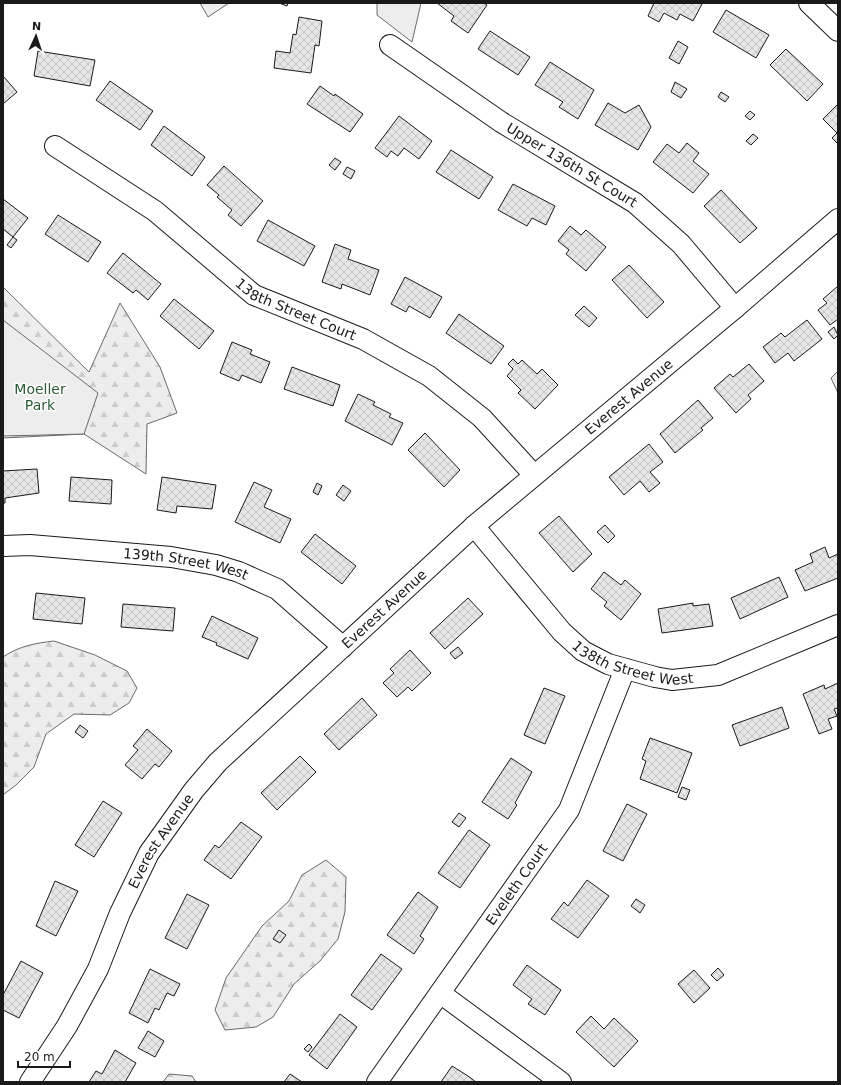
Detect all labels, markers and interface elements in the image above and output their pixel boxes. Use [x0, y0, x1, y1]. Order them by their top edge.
north arrow [16, 16, 56, 56]
text: N [32, 20, 41, 33]
street label: Upper 136th St Court [504, 119, 641, 211]
street label: 138th Street Court [232, 275, 359, 344]
street label: Everest Avenue [582, 356, 676, 438]
park label: Moeller Park [14, 381, 66, 413]
street label: 139th Street West [122, 545, 251, 583]
street label: Everest Avenue [339, 566, 430, 652]
street label: 138th Street West [569, 637, 694, 688]
street label: Everest Avenue [125, 791, 197, 891]
street label: Eveleth Court [482, 840, 551, 928]
scale bar [18, 1043, 70, 1069]
text: 20 m [24, 1050, 55, 1064]

